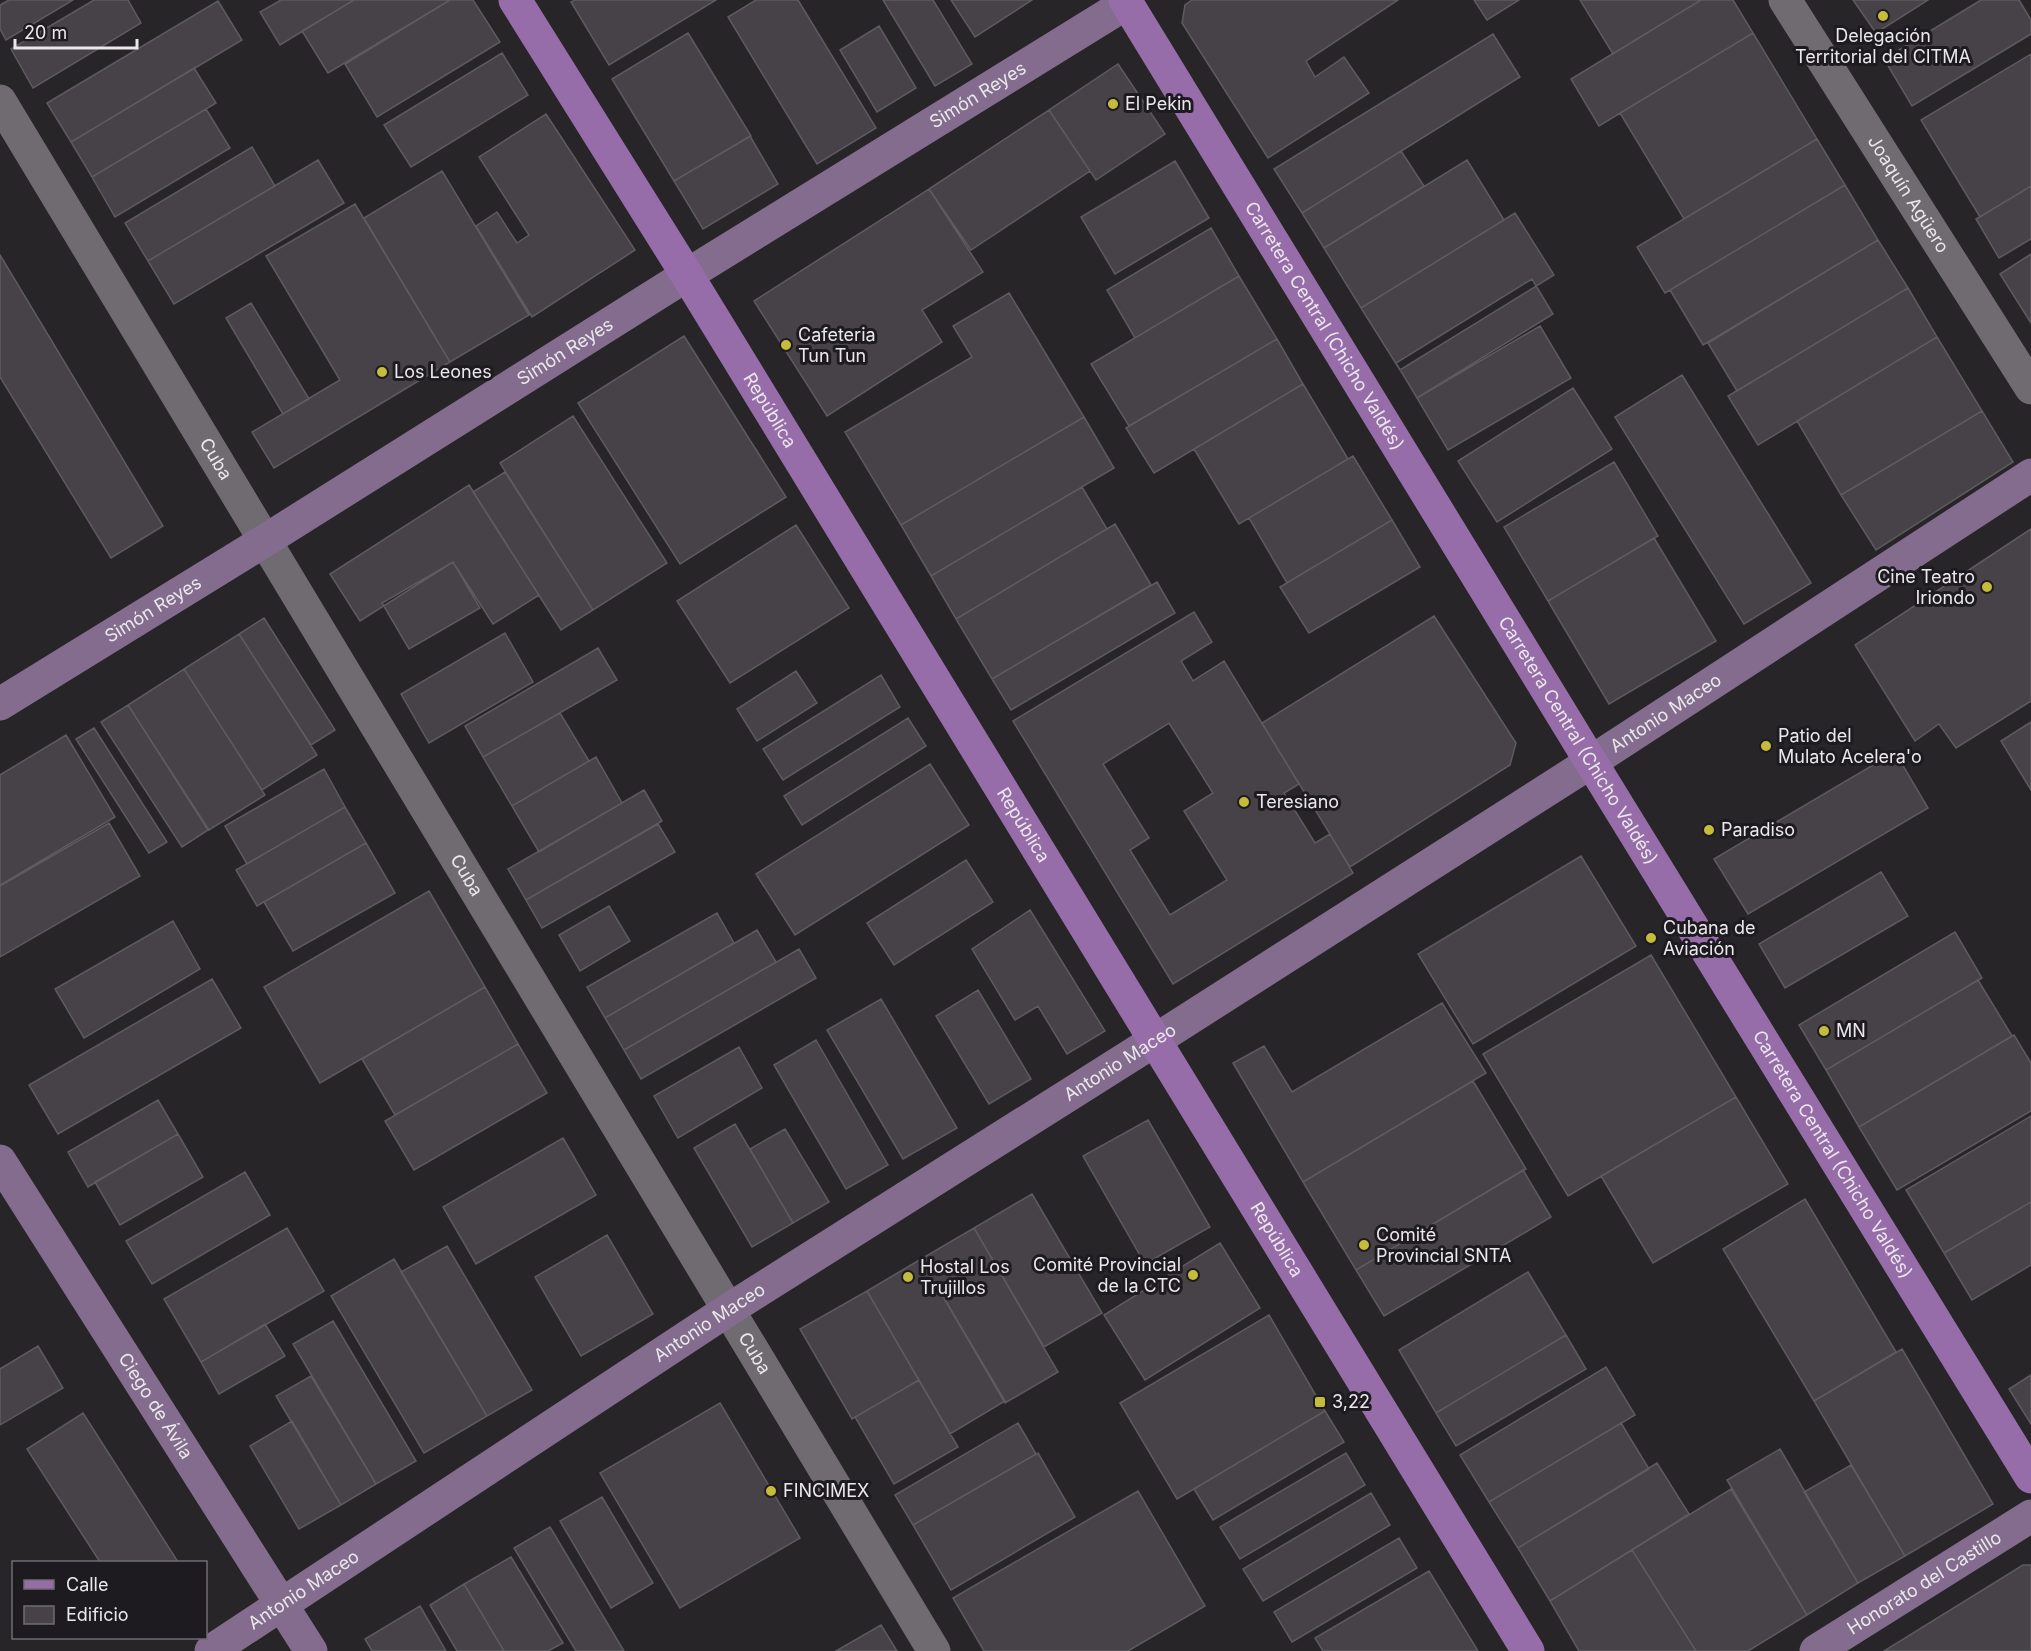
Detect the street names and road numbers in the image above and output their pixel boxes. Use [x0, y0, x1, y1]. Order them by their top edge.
street label: Simón Reyes [926, 57, 1030, 132]
street label: Joaquín Agüero [1864, 131, 1954, 257]
street label: Carretera Central (Chicho Valdés) [1241, 198, 1409, 454]
street label: Simón Reyes [513, 313, 617, 389]
street label: República [739, 369, 801, 451]
street label: Cuba [196, 434, 237, 484]
street label: Simón Reyes [101, 571, 205, 647]
street label: Carretera Central (Chicho Valdés) [1494, 612, 1662, 868]
street label: Antonio Maceo [1606, 669, 1725, 757]
street label: República [993, 784, 1054, 866]
street label: Cuba [446, 850, 488, 900]
street label: Antonio Maceo [1060, 1019, 1180, 1105]
street label: Carretera Central (Chicho Valdés) [1749, 1026, 1917, 1282]
street label: República [1246, 1198, 1308, 1281]
street label: Antonio Maceo [650, 1278, 769, 1366]
street label: Cuba [734, 1328, 776, 1378]
street label: Ciego de Ávila [114, 1349, 197, 1463]
street label: Honorato del Castillo [1843, 1526, 2005, 1639]
street label: Antonio Maceo [244, 1545, 363, 1634]

